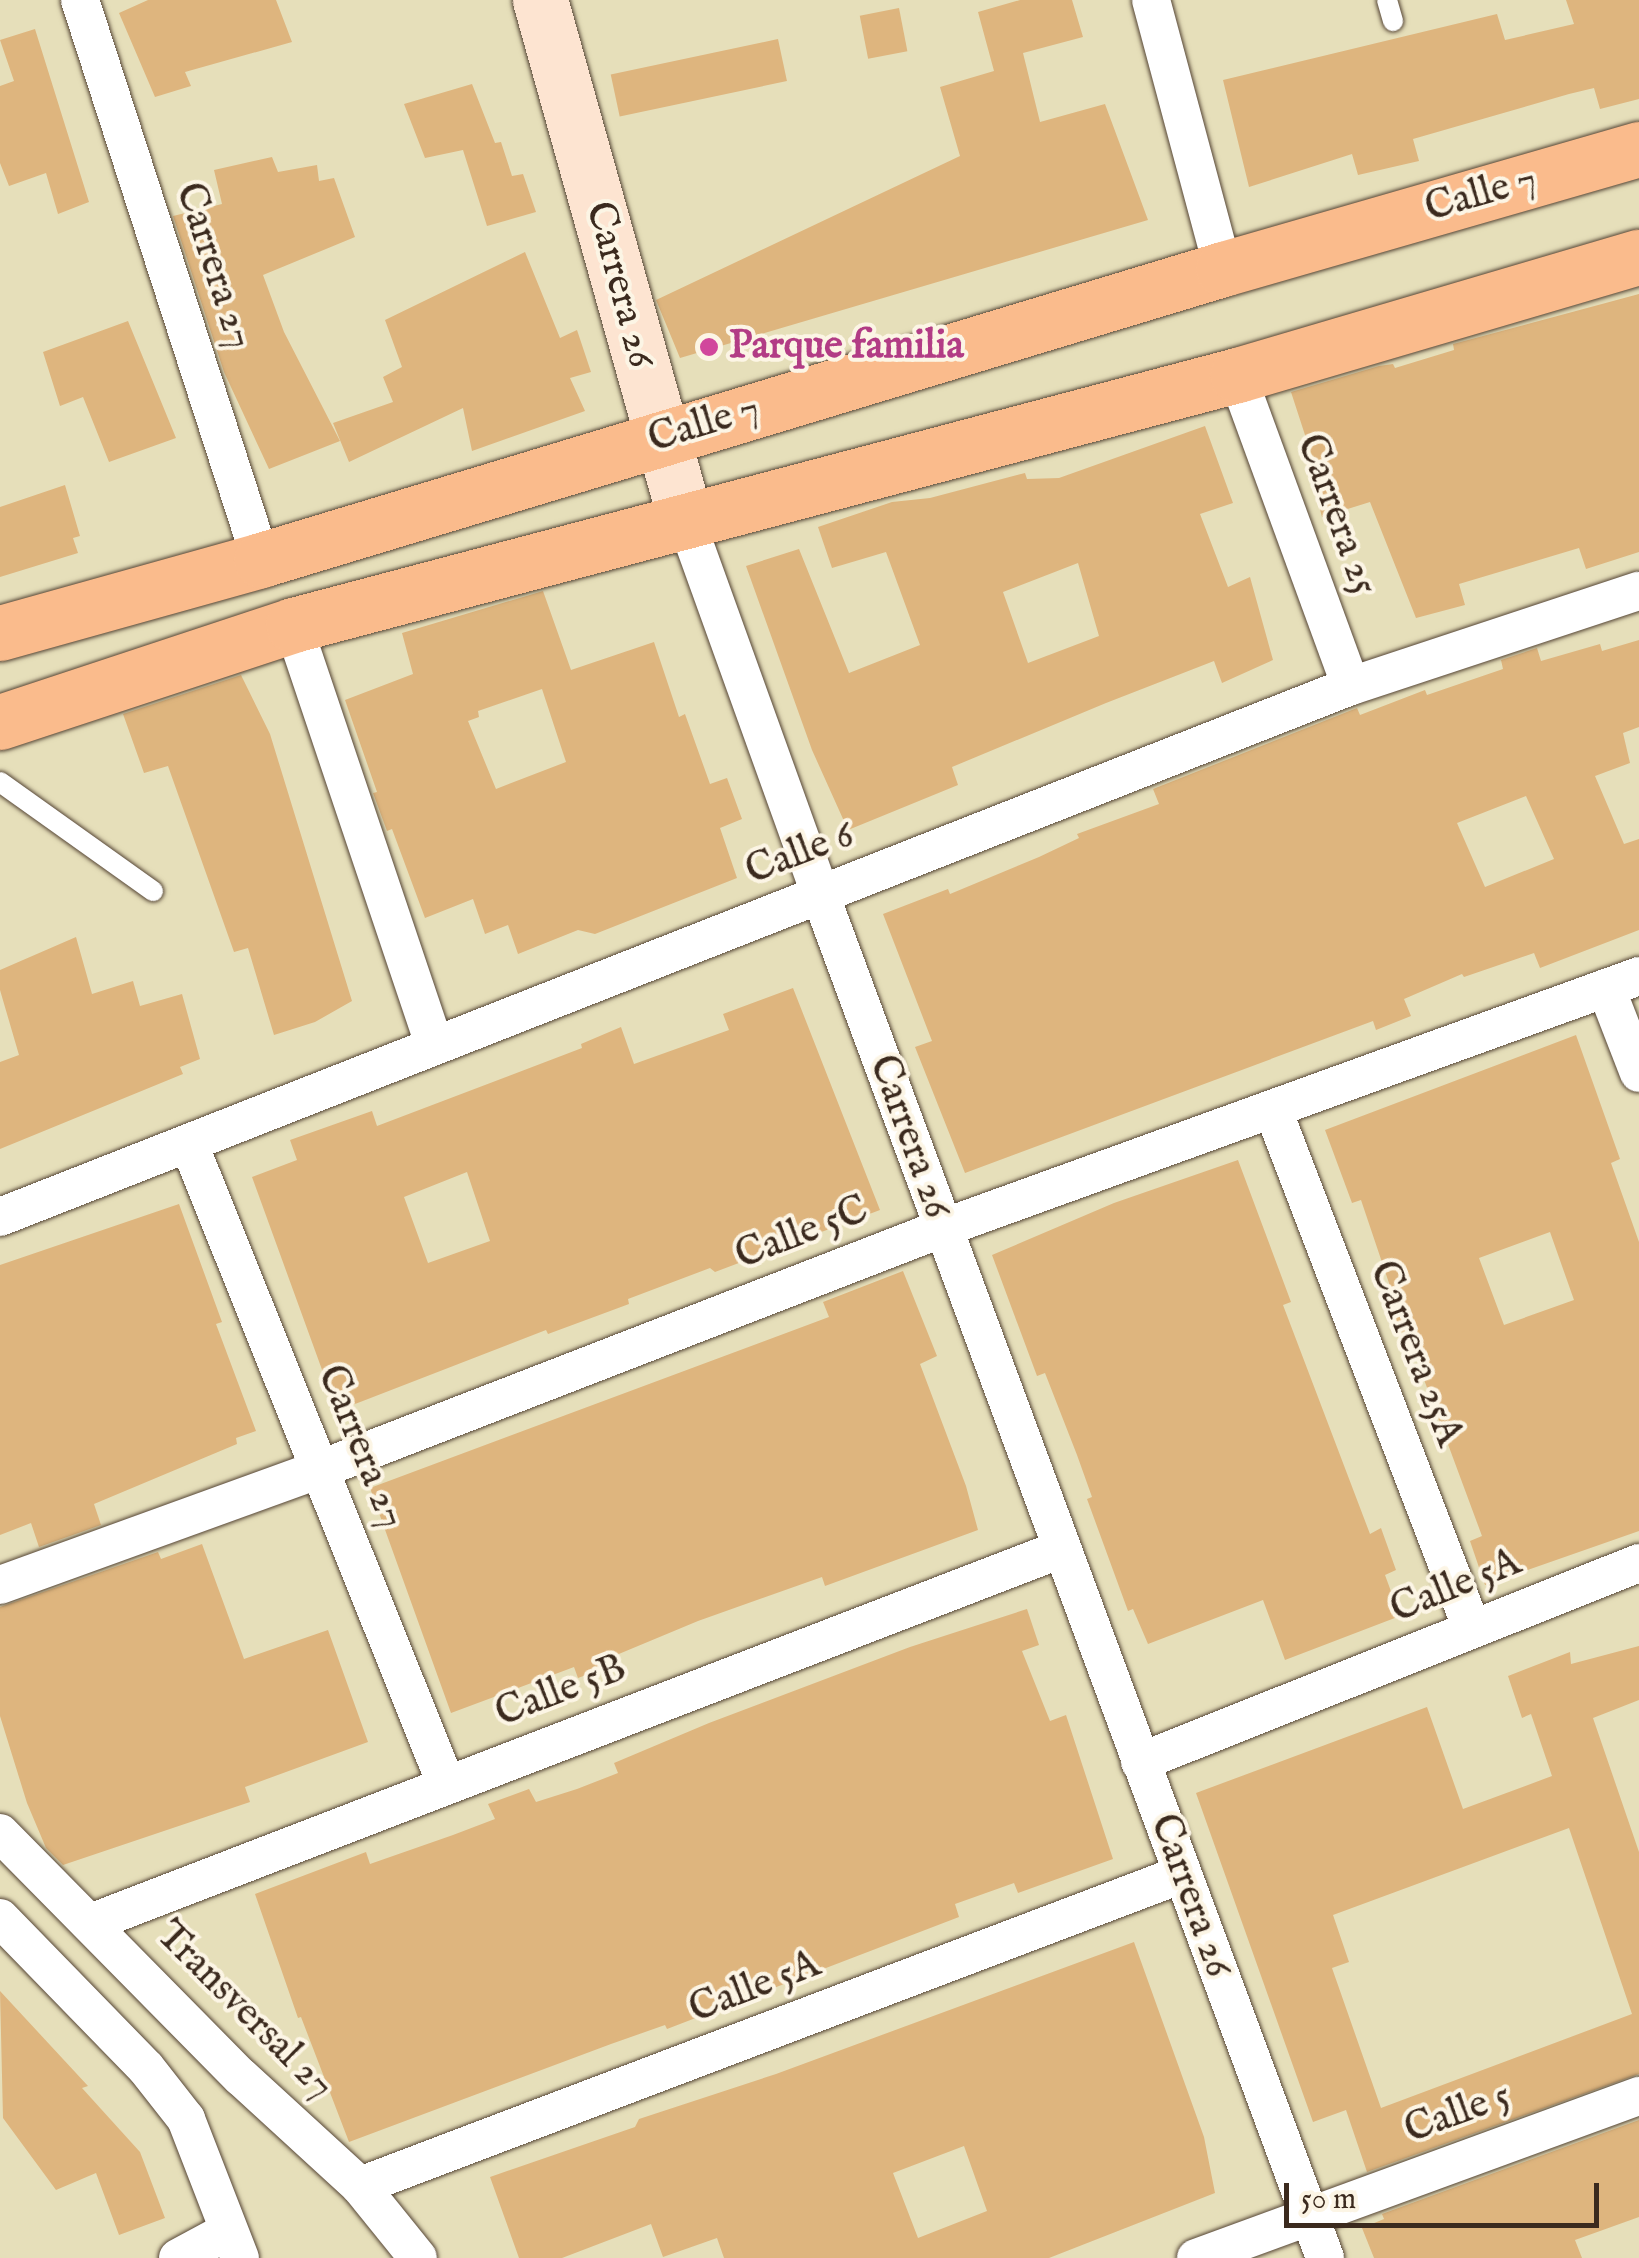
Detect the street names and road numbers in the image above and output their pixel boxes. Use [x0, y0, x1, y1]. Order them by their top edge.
street label: Calle 7 [1420, 156, 1542, 234]
street label: Carrera 27 [164, 177, 262, 355]
street label: Carrera 26 [574, 197, 664, 373]
street label: Calle 7 [643, 385, 765, 465]
street label: Carrera 25 [1285, 428, 1387, 602]
street label: Calle 6 [739, 812, 861, 896]
street label: Carrera 26 [857, 1049, 961, 1225]
street label: Calle 5C [729, 1187, 875, 1281]
street label: Carrera 25A [1358, 1255, 1472, 1453]
street label: Carrera 27 [306, 1359, 414, 1535]
street label: Calle 5A [1384, 1539, 1528, 1635]
street label: Calle 5B [489, 1645, 633, 1739]
street label: Carrera 26 [1138, 1808, 1242, 1984]
street label: Transversal 27 [145, 1912, 343, 2110]
street label: Calle 5A [683, 1941, 827, 2035]
street label: Calle 5 [1398, 2073, 1518, 2155]

